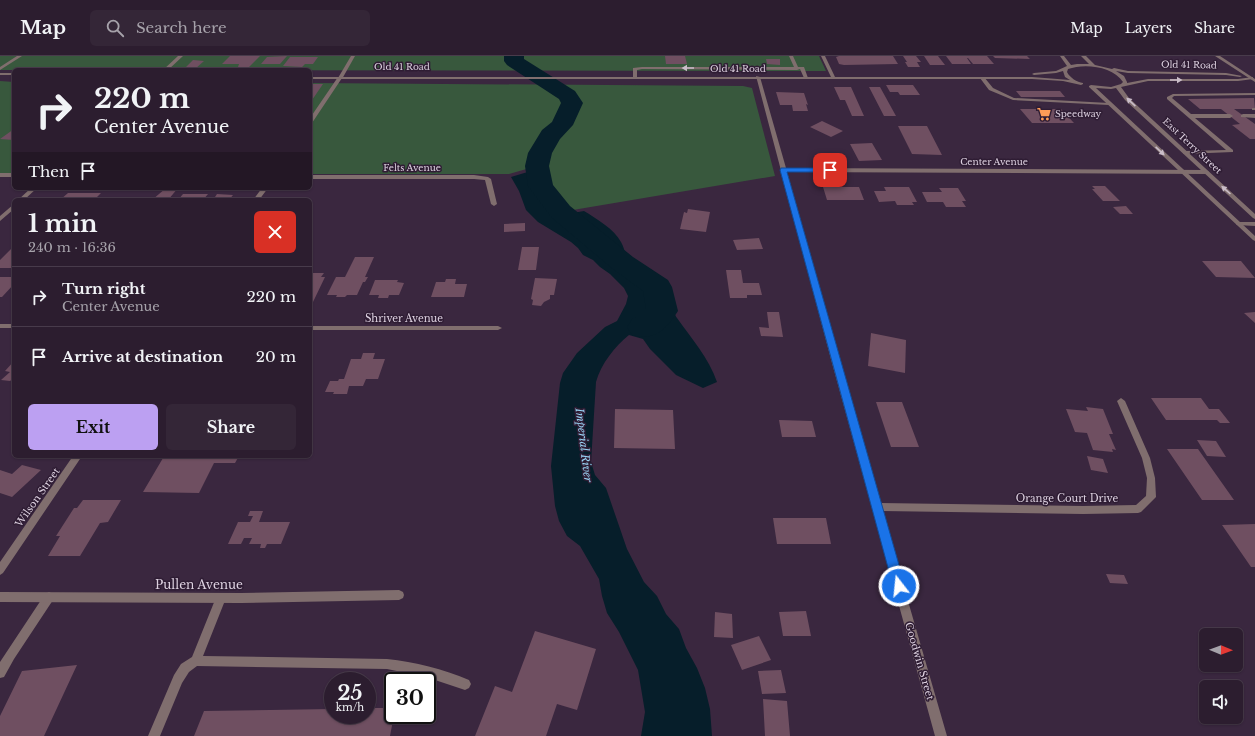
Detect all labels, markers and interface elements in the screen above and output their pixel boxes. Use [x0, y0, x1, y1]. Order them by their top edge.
search box [90, 10, 370, 46]
text: Map [20, 16, 66, 39]
icon: search [104, 17, 126, 39]
text: Search here [136, 18, 227, 37]
text: Map [1070, 19, 1103, 37]
text: Layers [1125, 19, 1172, 37]
text: Share [1194, 19, 1235, 37]
street label: Old 41 Road [1161, 59, 1217, 70]
street label: Old 41 Road [374, 61, 430, 72]
street label: Old 41 Road [710, 63, 766, 74]
one-way arrow [681, 65, 694, 71]
one-way arrow [1170, 77, 1183, 83]
text: 220 m [94, 81, 190, 116]
icon: right [28, 84, 80, 136]
one-way arrow [1125, 98, 1136, 107]
supermarket icon: Speedway [1036, 106, 1052, 122]
place label: Speedway [1055, 108, 1102, 119]
text: Center Avenue [94, 116, 229, 138]
street label: East Terry Street [1161, 116, 1224, 176]
one-way arrow [1155, 146, 1165, 156]
pin [813, 153, 847, 187]
street label: Center Avenue [960, 156, 1028, 167]
icon: arrive [819, 159, 841, 181]
icon: arrive [77, 160, 99, 182]
text: Then [28, 162, 69, 181]
street label: Felts Avenue [383, 162, 441, 173]
one-way arrow [1221, 186, 1231, 195]
text: 1 min [28, 209, 98, 238]
button: close [254, 211, 296, 253]
text: 240 m · 16:36 [28, 239, 116, 256]
text: Turn right [62, 279, 145, 298]
icon: right [28, 286, 50, 308]
text: 220 m [246, 287, 296, 306]
text: Center Avenue [62, 298, 160, 315]
street label: Shriver Avenue [365, 312, 443, 325]
icon: arrive [28, 346, 50, 368]
text: Arrive at destination [62, 347, 223, 366]
text: 20 m [256, 347, 296, 366]
button: Exit [28, 404, 158, 450]
button: Share [166, 404, 296, 450]
water label: Imperial River [572, 406, 596, 484]
street label: Wilson Street [12, 465, 63, 530]
street label: Orange Court Drive [1016, 492, 1118, 505]
position arrow [878, 565, 920, 607]
street label: Pullen Avenue [155, 577, 243, 592]
street label: Goodwin Street [902, 621, 937, 702]
north arrow [1199, 628, 1243, 672]
map controls [1199, 628, 1243, 724]
speed limit sign: 30 [384, 672, 436, 724]
button: sound [1199, 680, 1243, 724]
text: 25 [338, 681, 362, 705]
text: km/h [336, 701, 364, 714]

